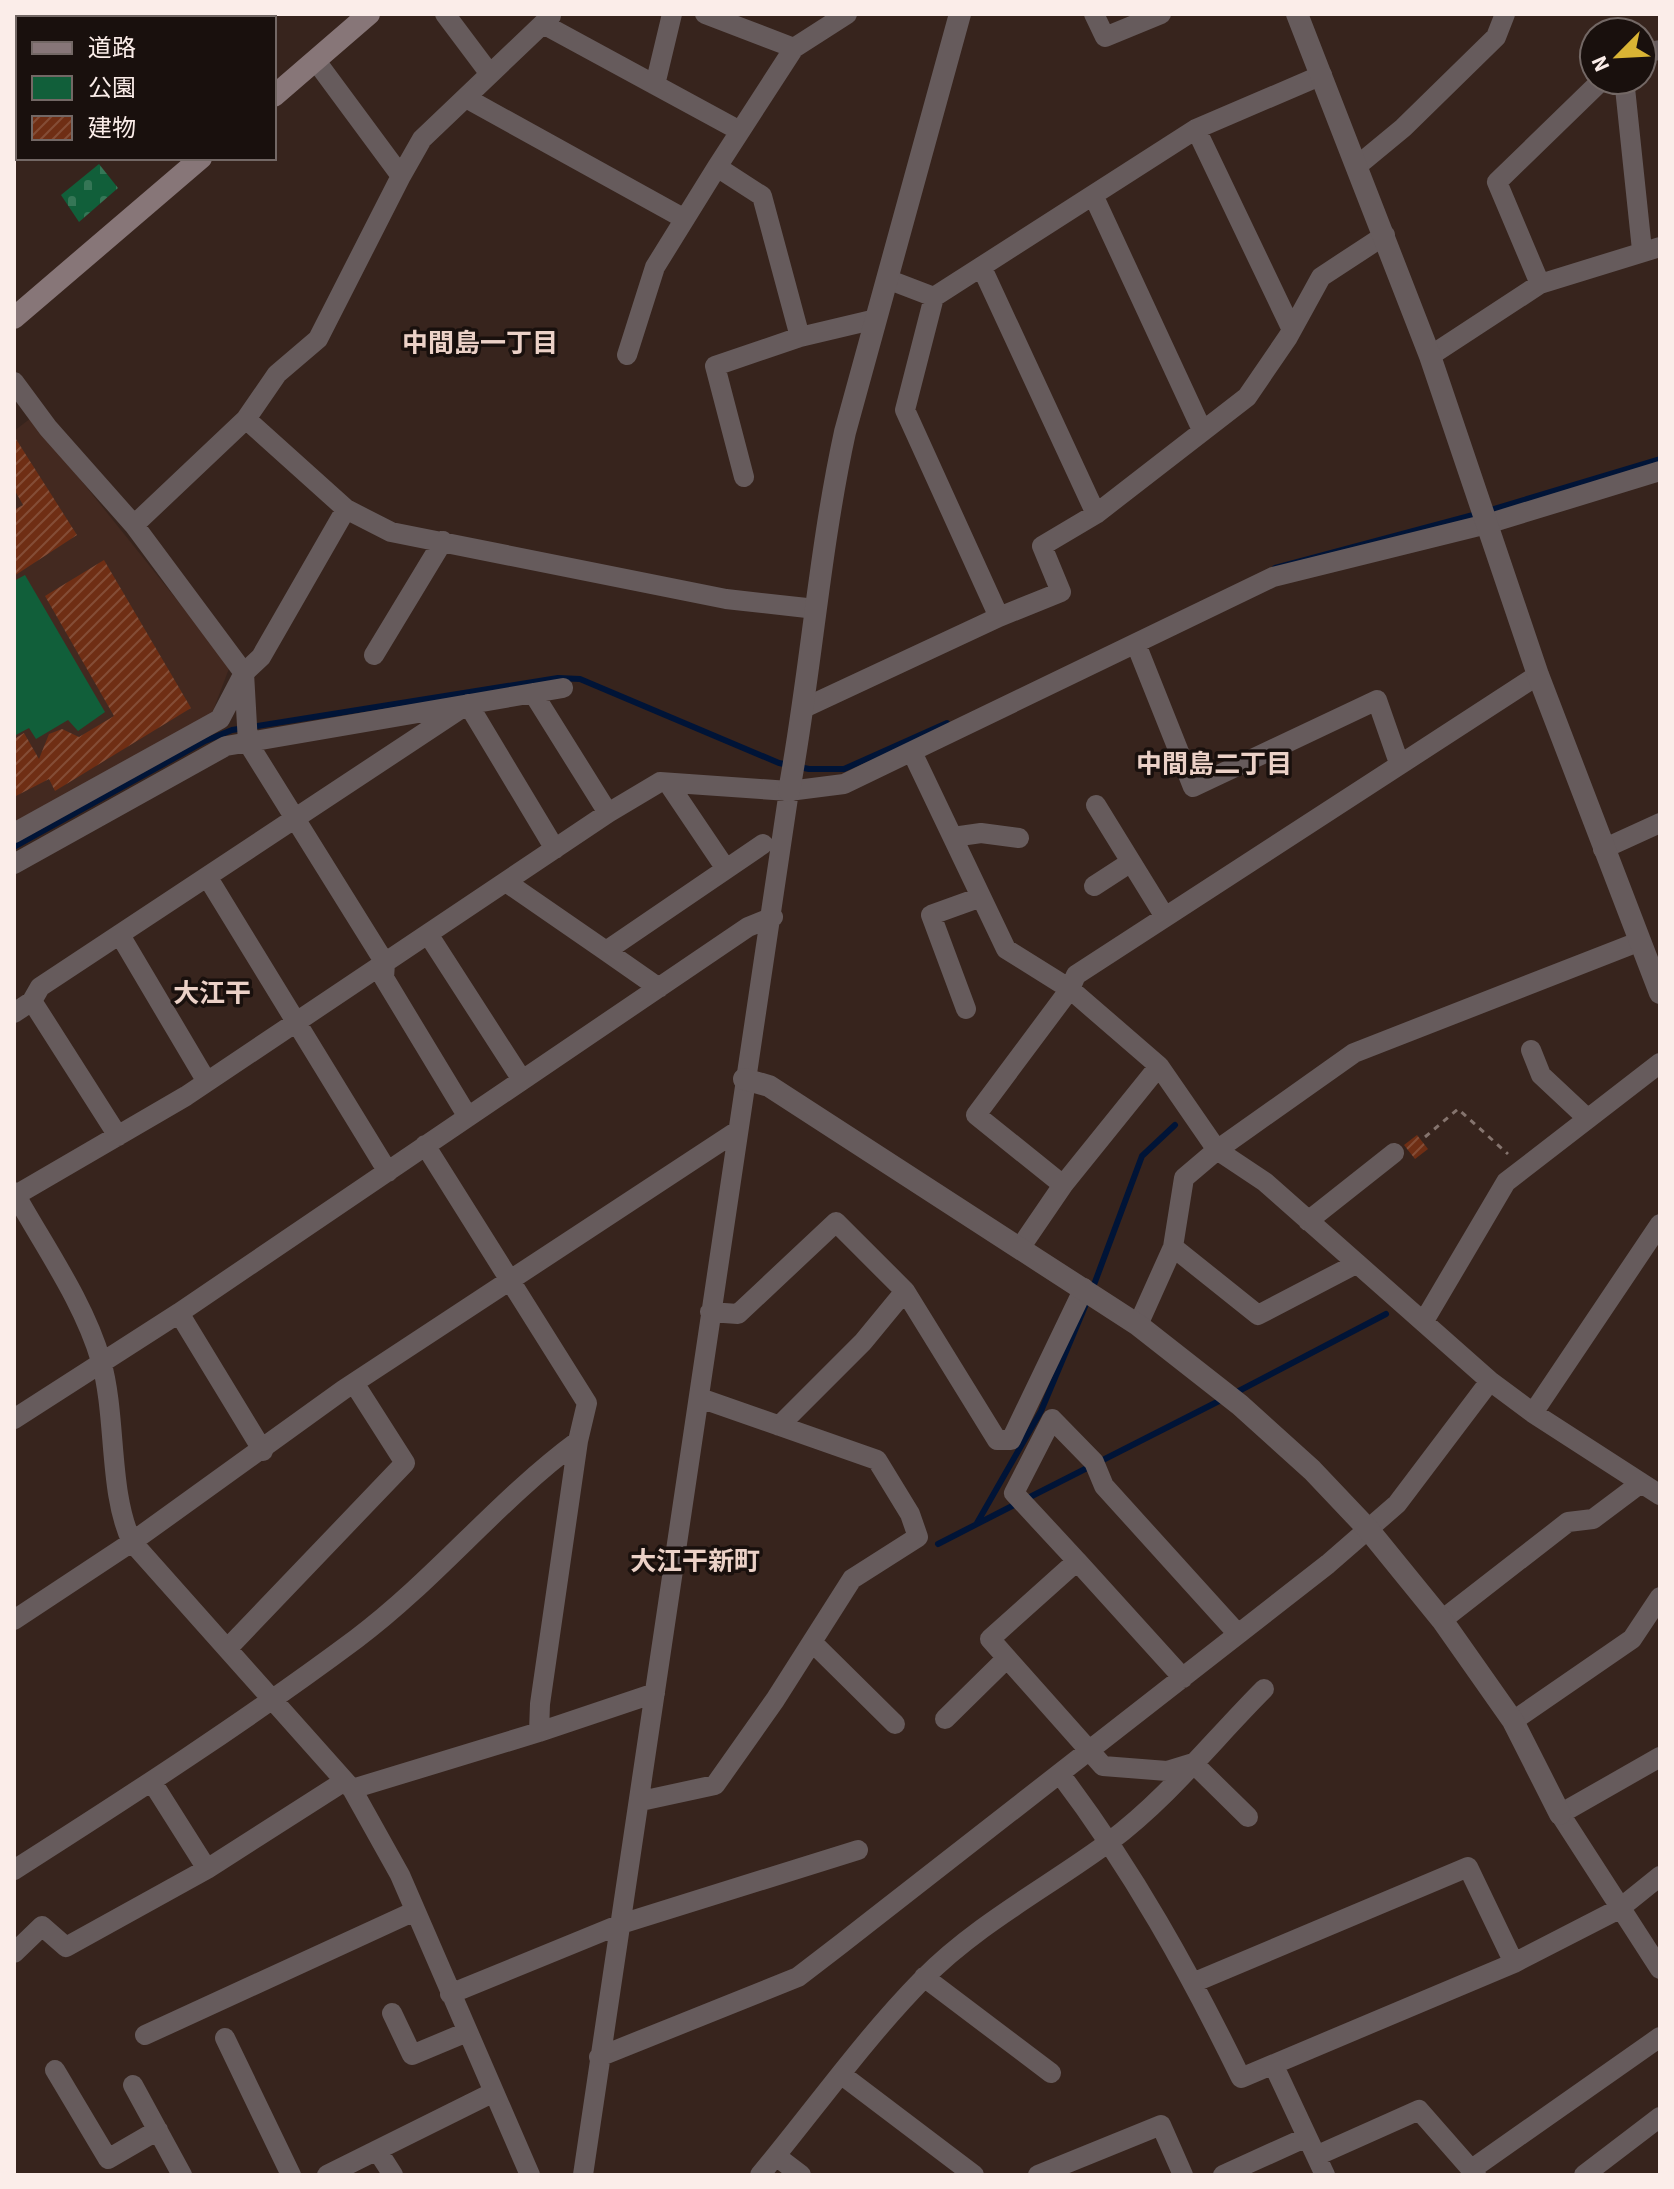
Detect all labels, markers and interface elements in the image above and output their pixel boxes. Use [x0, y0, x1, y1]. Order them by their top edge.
legend [16, 16, 276, 160]
north arrow [1578, 16, 1658, 96]
text: 道路 [88, 31, 136, 66]
text: N [1583, 51, 1618, 77]
text: 公園 [88, 71, 136, 106]
text: 建物 [88, 111, 136, 146]
district label: 中間島一丁目 [402, 325, 558, 362]
district label: 中間島二丁目 [1136, 746, 1292, 783]
district label: 大江干 [173, 975, 251, 1012]
district label: 大江干新町 [630, 1543, 760, 1580]

